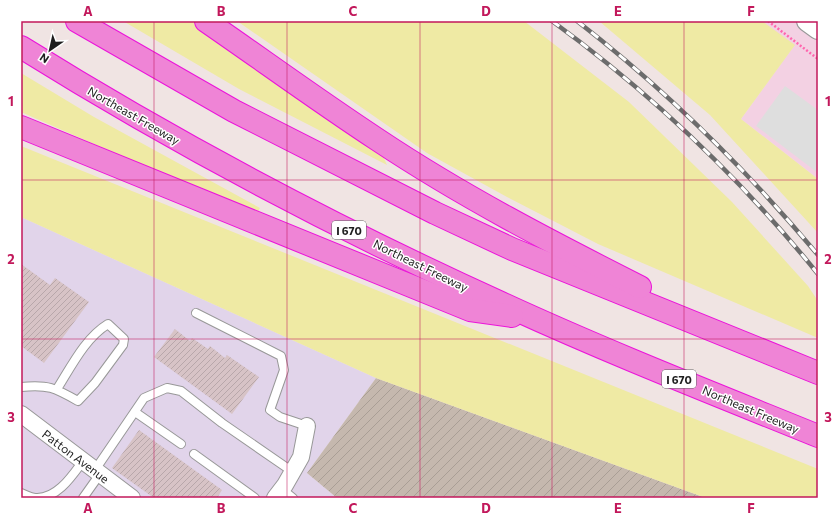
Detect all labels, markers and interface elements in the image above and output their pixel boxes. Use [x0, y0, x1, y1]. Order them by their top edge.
text: A [83, 3, 93, 19]
text: B [217, 3, 226, 19]
text: C [349, 3, 358, 19]
text: D [481, 3, 491, 19]
text: E [614, 3, 622, 19]
text: F [747, 3, 755, 19]
north arrow [30, 30, 70, 70]
text: N [37, 51, 51, 66]
street label: Northeast Freeway [86, 83, 182, 147]
text: 1 [8, 93, 14, 109]
text: 1 [825, 93, 831, 109]
road number: I 670 [332, 221, 366, 239]
street label: Northeast Freeway [371, 236, 471, 294]
text: 2 [7, 251, 15, 267]
text: 2 [824, 251, 832, 267]
road number: I 670 [662, 370, 696, 388]
street label: Northeast Freeway [701, 382, 801, 436]
text: 3 [7, 409, 15, 425]
text: 3 [824, 409, 832, 425]
street label: Patton Avenue [40, 426, 112, 486]
text: A [83, 500, 93, 516]
text: B [217, 500, 226, 516]
text: C [349, 500, 358, 516]
text: D [481, 500, 491, 516]
text: E [614, 500, 622, 516]
text: F [747, 500, 755, 516]

